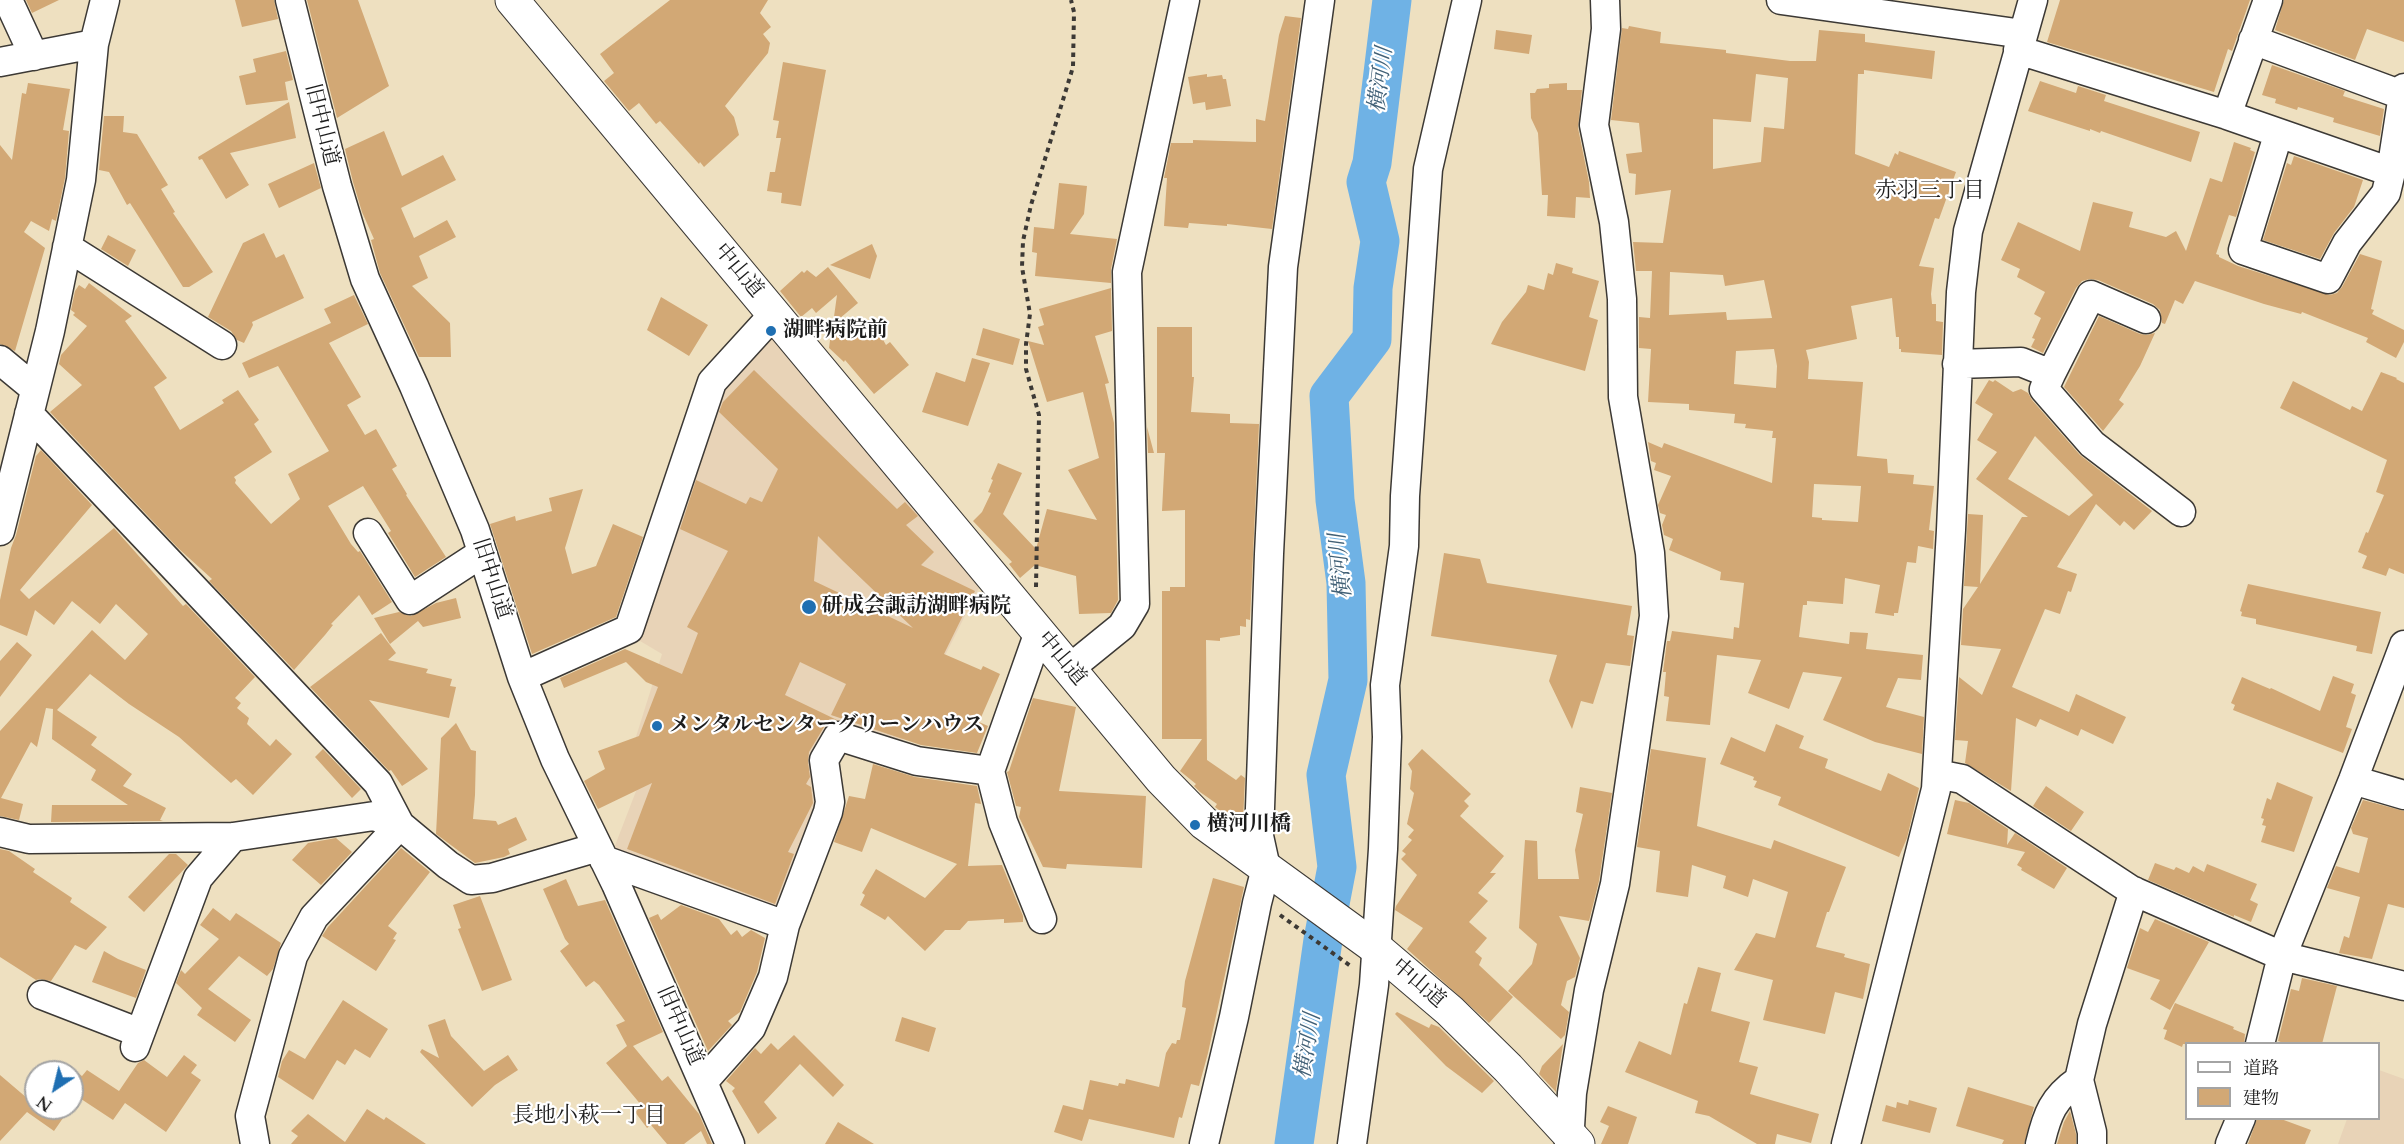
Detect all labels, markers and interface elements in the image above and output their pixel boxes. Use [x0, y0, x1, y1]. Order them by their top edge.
water label: 横河川 [1365, 46, 1399, 114]
street label: 旧中山道 [299, 81, 343, 169]
district label: 赤羽三丁目 [1875, 179, 1985, 205]
street label: 中山道 [708, 239, 768, 303]
place label: 湖畔病院前 [783, 318, 888, 344]
marker: 湖畔病院前 [764, 324, 778, 338]
water label: 横河川 [1325, 532, 1359, 600]
street label: 旧中山道 [466, 535, 516, 623]
place label: 研成会諏訪湖畔病院 [822, 594, 1011, 620]
marker: 研成会諏訪湖畔病院 [800, 598, 818, 616]
street label: 中山道 [1031, 627, 1091, 691]
place label: メンタルセンターグリーンハウス [669, 713, 984, 739]
marker: メンタルセンターグリーンハウス [650, 719, 664, 733]
place label: 横河川橋 [1207, 812, 1291, 838]
marker: 横河川橋 [1188, 818, 1202, 832]
street label: 中山道 [1386, 954, 1450, 1014]
street label: 旧中山道 [650, 983, 708, 1069]
water label: 横河川 [1291, 1011, 1327, 1081]
legend [2185, 1042, 2380, 1120]
text: 道路 [2243, 1056, 2279, 1081]
north arrow [24, 1060, 84, 1120]
text: 建物 [2243, 1086, 2279, 1111]
text: N [33, 1090, 57, 1116]
district label: 長地小萩一丁目 [512, 1104, 666, 1130]

